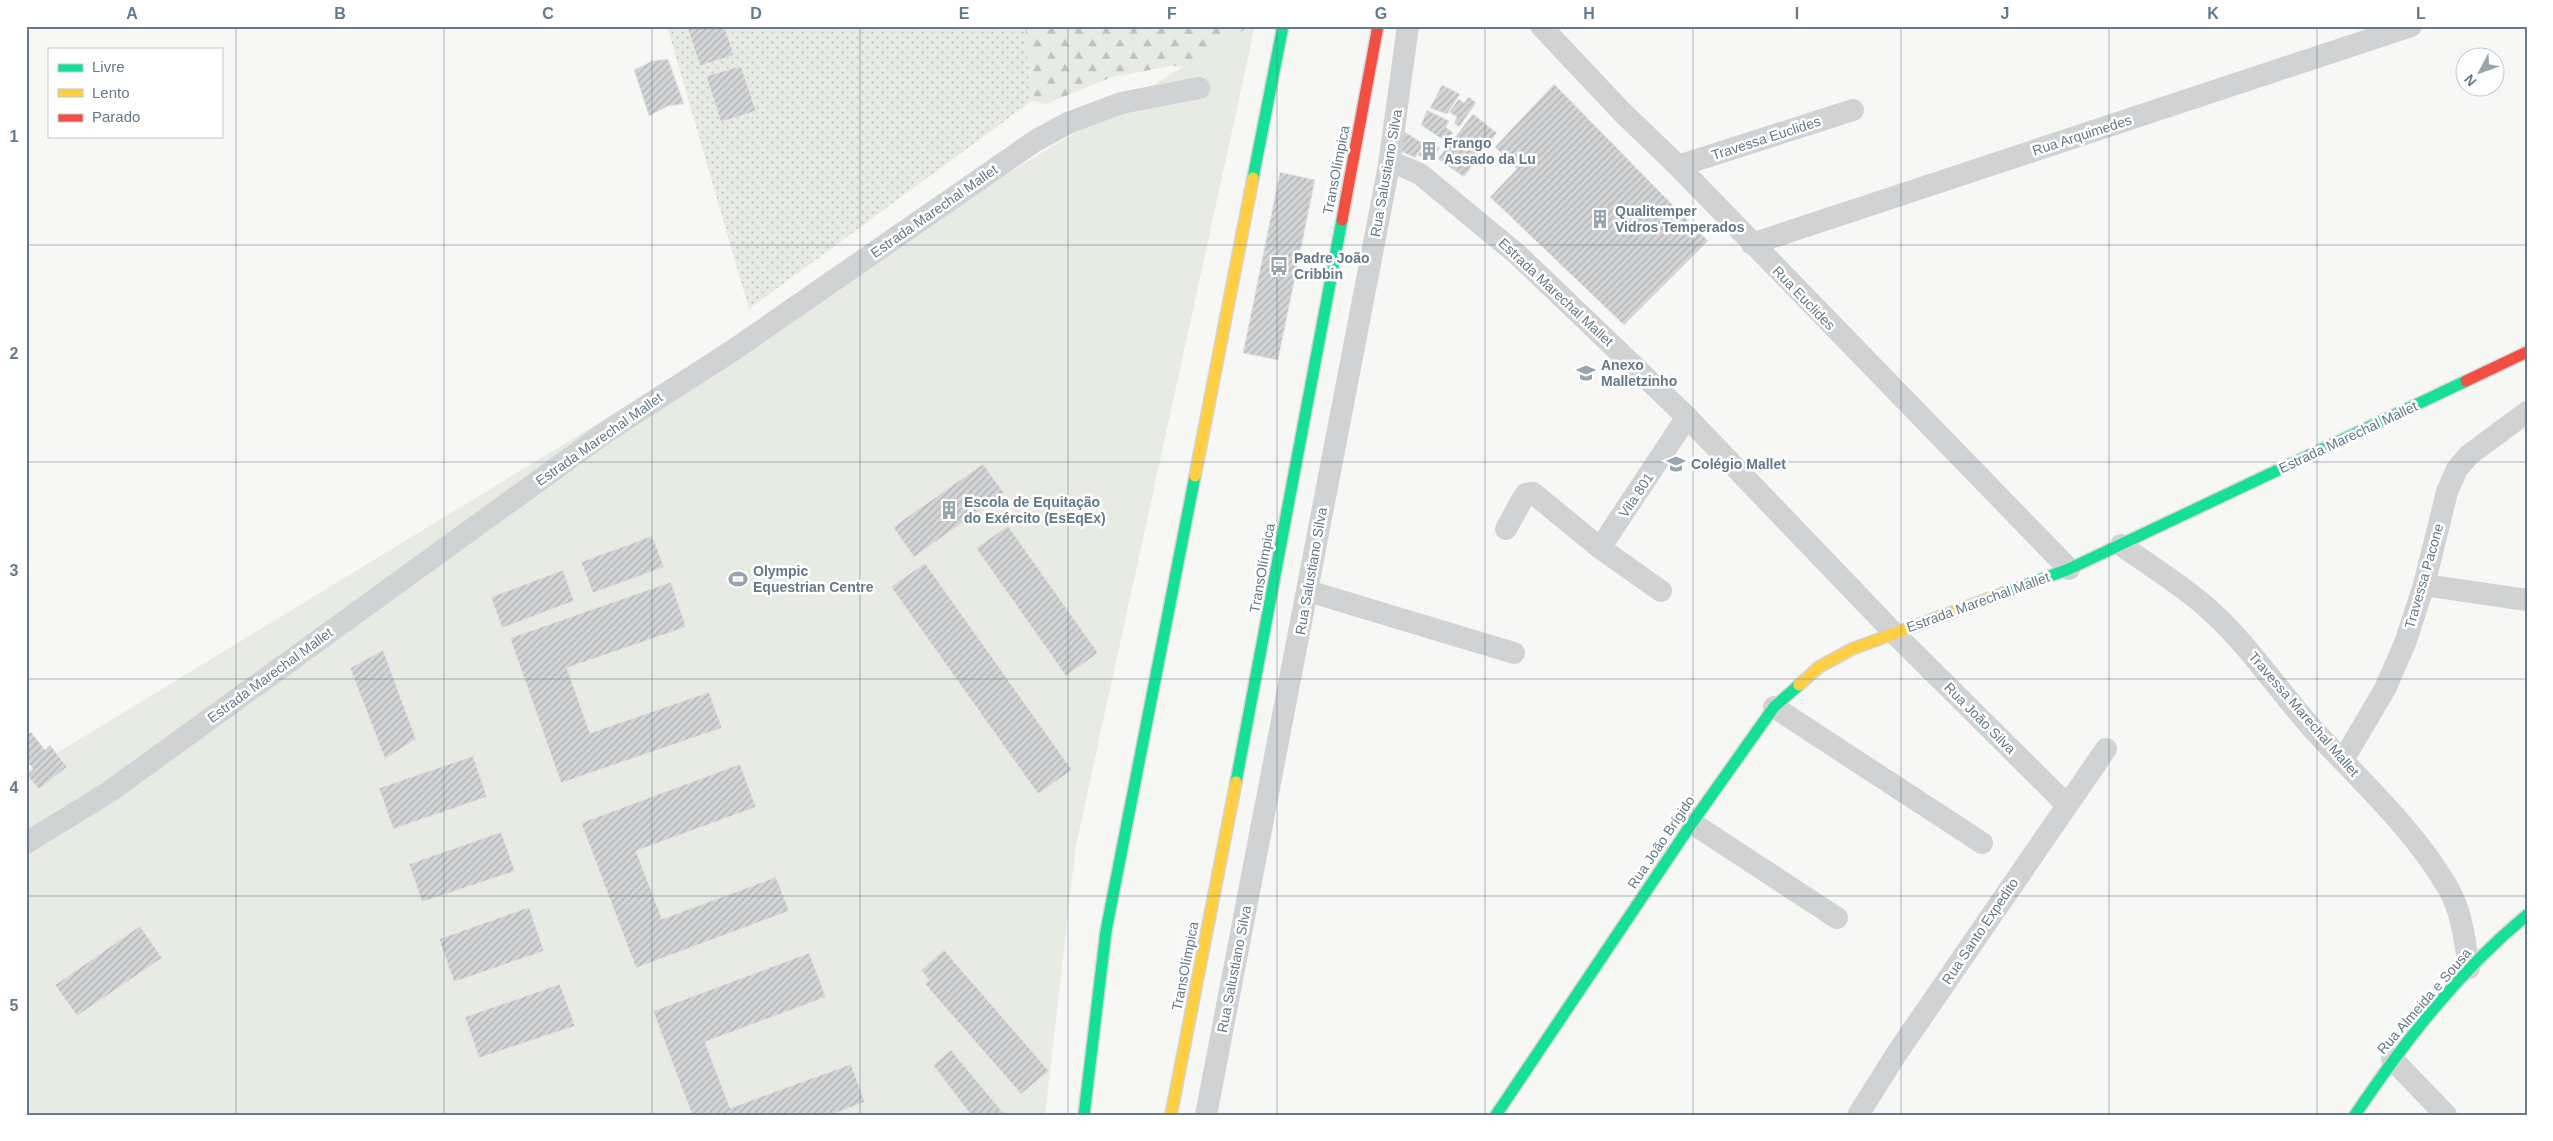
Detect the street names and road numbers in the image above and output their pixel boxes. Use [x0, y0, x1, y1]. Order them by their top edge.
street label: Rua Salustiano Silva [1367, 108, 1405, 238]
street label: Rua Arquimedes [2030, 111, 2134, 159]
street label: Travessa Euclides [1709, 113, 1823, 163]
street label: TransOlímpica [1320, 124, 1353, 216]
street label: Estrada Marechal Mallet [868, 161, 1001, 261]
street label: Estrada Marechal Mallet [1495, 235, 1617, 349]
street label: Rua Euclides [1770, 263, 1838, 333]
street label: Estrada Marechal Mallet [533, 389, 666, 489]
street label: Estrada Marechal Mallet [2276, 398, 2420, 476]
street label: Vila 801 [1615, 469, 1657, 520]
street label: Rua Salustiano Silva [1292, 506, 1330, 636]
street label: Travessa Pacone [2401, 521, 2447, 630]
street label: TransOlímpica [1246, 522, 1278, 614]
street label: Estrada Marechal Mallet [1904, 569, 2052, 635]
street label: Estrada Marechal Mallet [204, 624, 336, 726]
street label: Travessa Marechal Mallet [2246, 648, 2363, 780]
street label: Rua João Silva [1941, 679, 2019, 757]
street label: Rua João Brígido [1624, 793, 1698, 891]
street label: Rua Santo Expedito [1939, 875, 2022, 987]
street label: Rua Salustiano Silva [1214, 904, 1254, 1034]
street label: TransOlímpica [1169, 920, 1202, 1012]
street label: Rua Almeida e Sousa [2374, 945, 2474, 1057]

